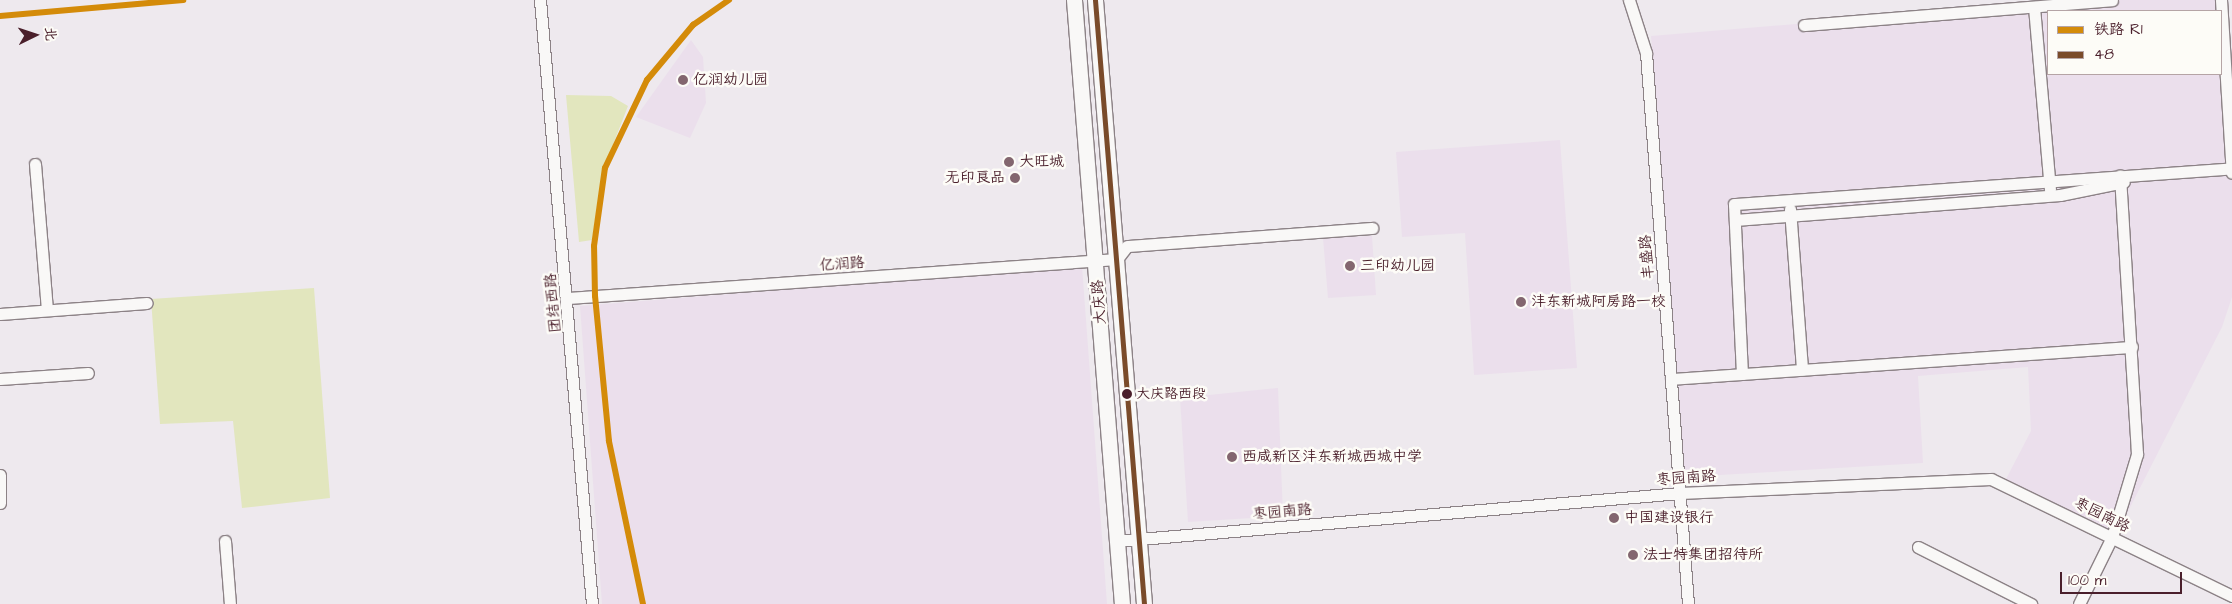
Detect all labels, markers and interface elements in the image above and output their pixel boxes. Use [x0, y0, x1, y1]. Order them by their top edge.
north arrow [10, 10, 60, 60]
legend [2047, 10, 2222, 75]
text: 铁路 R1 [2094, 19, 2143, 40]
text: 北 [39, 26, 60, 42]
text: 48 [2094, 44, 2114, 65]
place label: 亿润幼儿园 [693, 71, 768, 89]
marker: 亿润幼儿园 [677, 74, 689, 86]
place label: 大旺城 [1019, 153, 1064, 171]
marker: 大旺城 [1003, 156, 1015, 168]
place label: 无印良品 [945, 169, 1005, 187]
marker: 无印良品 [1009, 172, 1021, 184]
street label: 丰盛路 [1636, 234, 1658, 280]
street label: 亿润路 [819, 253, 865, 275]
place label: 三印幼儿园 [1360, 257, 1435, 275]
marker: 三印幼儿园 [1344, 260, 1356, 272]
street label: 团结西路 [541, 272, 565, 334]
street label: 大庆路 [1088, 279, 1110, 325]
place label: 沣东新城阿房路一校 [1531, 293, 1666, 311]
marker: 沣东新城阿房路一校 [1515, 296, 1527, 308]
place label: 大庆路西段 [1136, 386, 1206, 402]
marker: 大庆路西段 [1122, 389, 1132, 399]
place label: 西咸新区沣东新城西城中学 [1242, 448, 1422, 466]
marker: 西咸新区沣东新城西城中学 [1226, 451, 1238, 463]
street label: 枣园南路 [1655, 467, 1717, 489]
street label: 枣园南路 [2071, 494, 2133, 536]
street label: 枣园南路 [1251, 500, 1313, 524]
place label: 中国建设银行 [1624, 509, 1714, 527]
marker: 中国建设银行 [1608, 512, 1620, 524]
place label: 法士特集团招待所 [1643, 546, 1763, 564]
marker: 法士特集团招待所 [1627, 549, 1639, 561]
scale bar [2062, 562, 2184, 594]
text: 100 m [2068, 570, 2107, 591]

